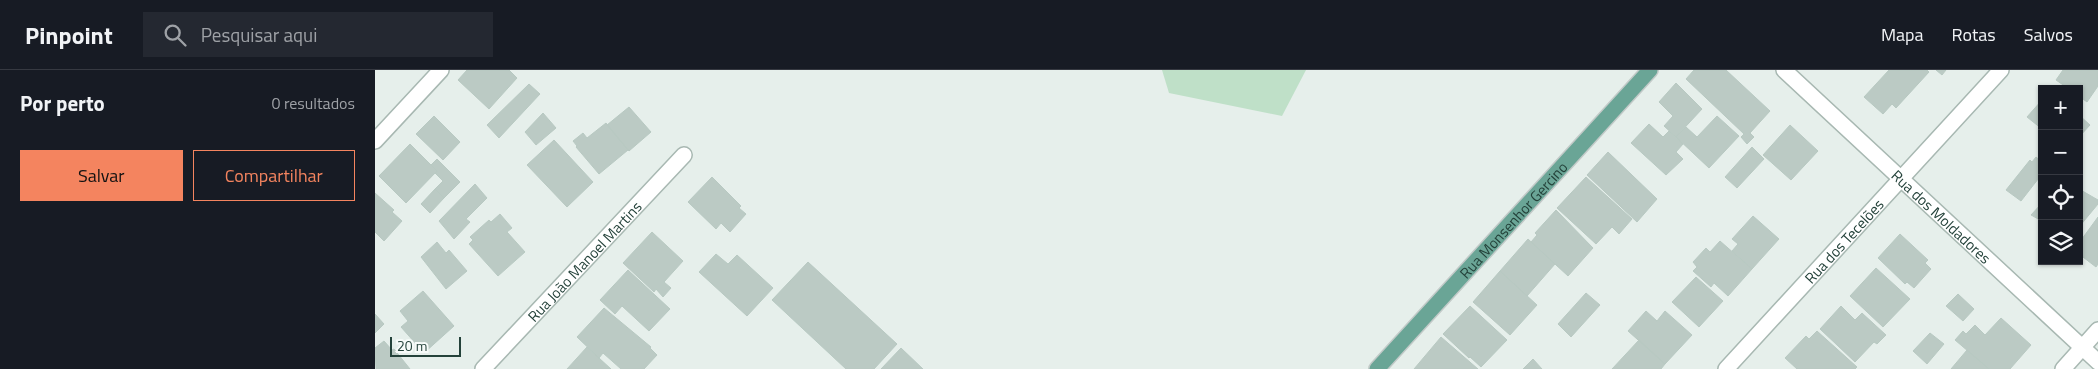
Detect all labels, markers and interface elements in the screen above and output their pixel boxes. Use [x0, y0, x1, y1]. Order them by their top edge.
search box [143, 12, 493, 57]
text: Pinpoint [25, 17, 113, 53]
text: Pesquisar aqui [201, 20, 317, 49]
icon: search [161, 21, 189, 49]
text: Mapa [1881, 21, 1924, 48]
text: Rotas [1952, 21, 1996, 48]
text: Salvos [2024, 21, 2073, 48]
map controls [2038, 85, 2083, 265]
button: + [2038, 85, 2083, 130]
text: Por perto [20, 87, 105, 119]
text: 0 resultados [271, 91, 355, 115]
button: − [2038, 130, 2083, 175]
button: Salvar [20, 150, 183, 201]
button: Compartilhar [193, 150, 355, 201]
street label: Rua Monsenhor Gercino [1454, 156, 1573, 283]
street label: Rua dos Moldadores [1886, 164, 1997, 269]
button: locate [2038, 175, 2083, 220]
street label: Rua dos Tecelões [1799, 193, 1889, 289]
street label: Rua João Manoel Martins [522, 196, 647, 327]
button: layers [2038, 220, 2083, 265]
scale bar [390, 334, 461, 357]
text: 20 m [397, 335, 427, 356]

